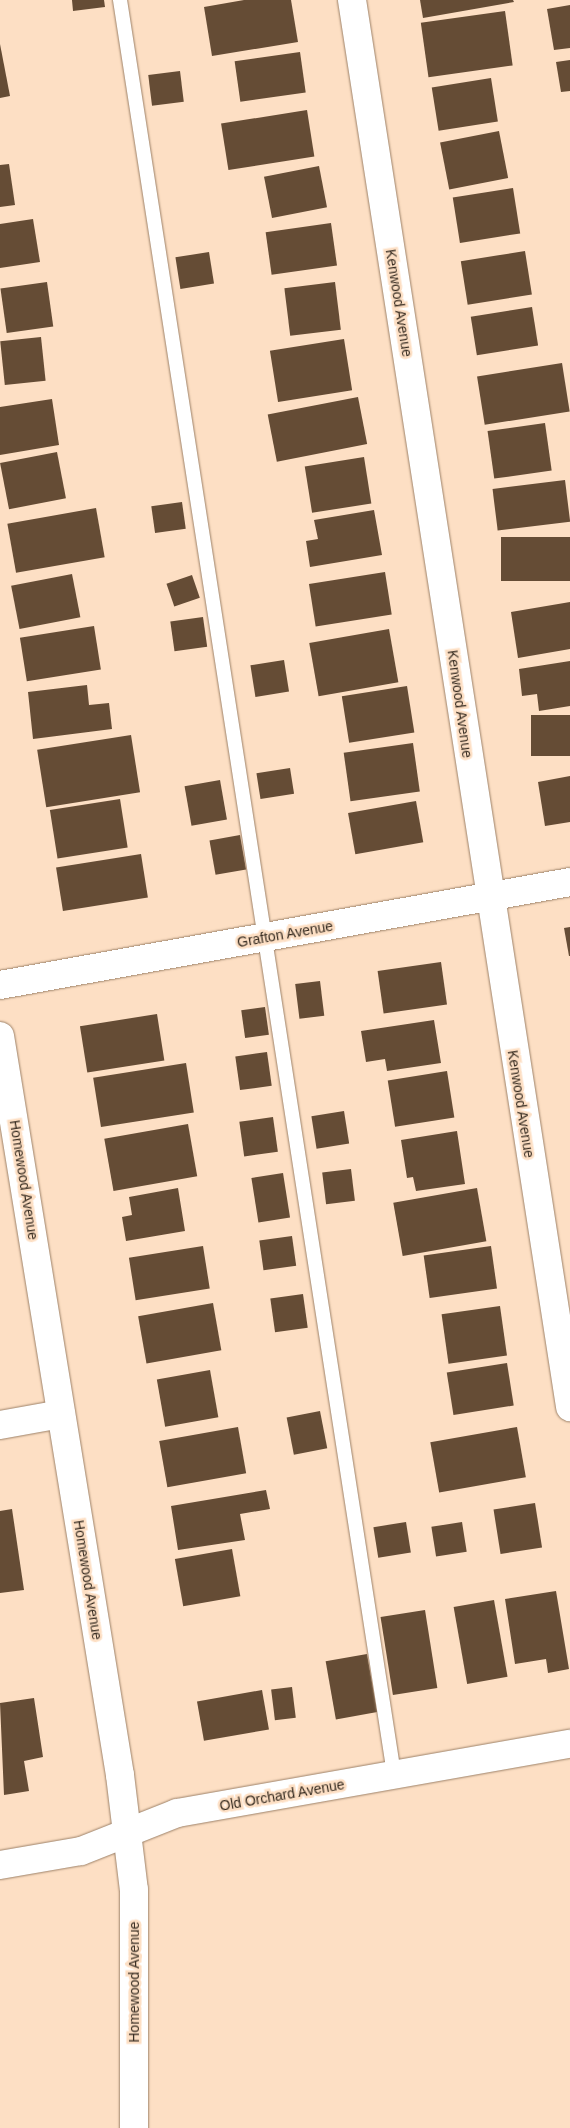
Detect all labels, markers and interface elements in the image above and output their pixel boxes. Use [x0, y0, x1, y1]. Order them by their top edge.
street label: Kenwood Avenue [382, 248, 416, 358]
street label: Kenwood Avenue [444, 649, 476, 759]
street label: Grafton Avenue [235, 917, 335, 951]
street label: Kenwood Avenue [504, 1049, 538, 1159]
street label: Homewood Avenue [6, 1118, 42, 1242]
street label: Homewood Avenue [70, 1518, 106, 1642]
street label: Old Orchard Avenue [218, 1776, 346, 1814]
street label: Homewood Avenue [126, 1921, 142, 2043]

